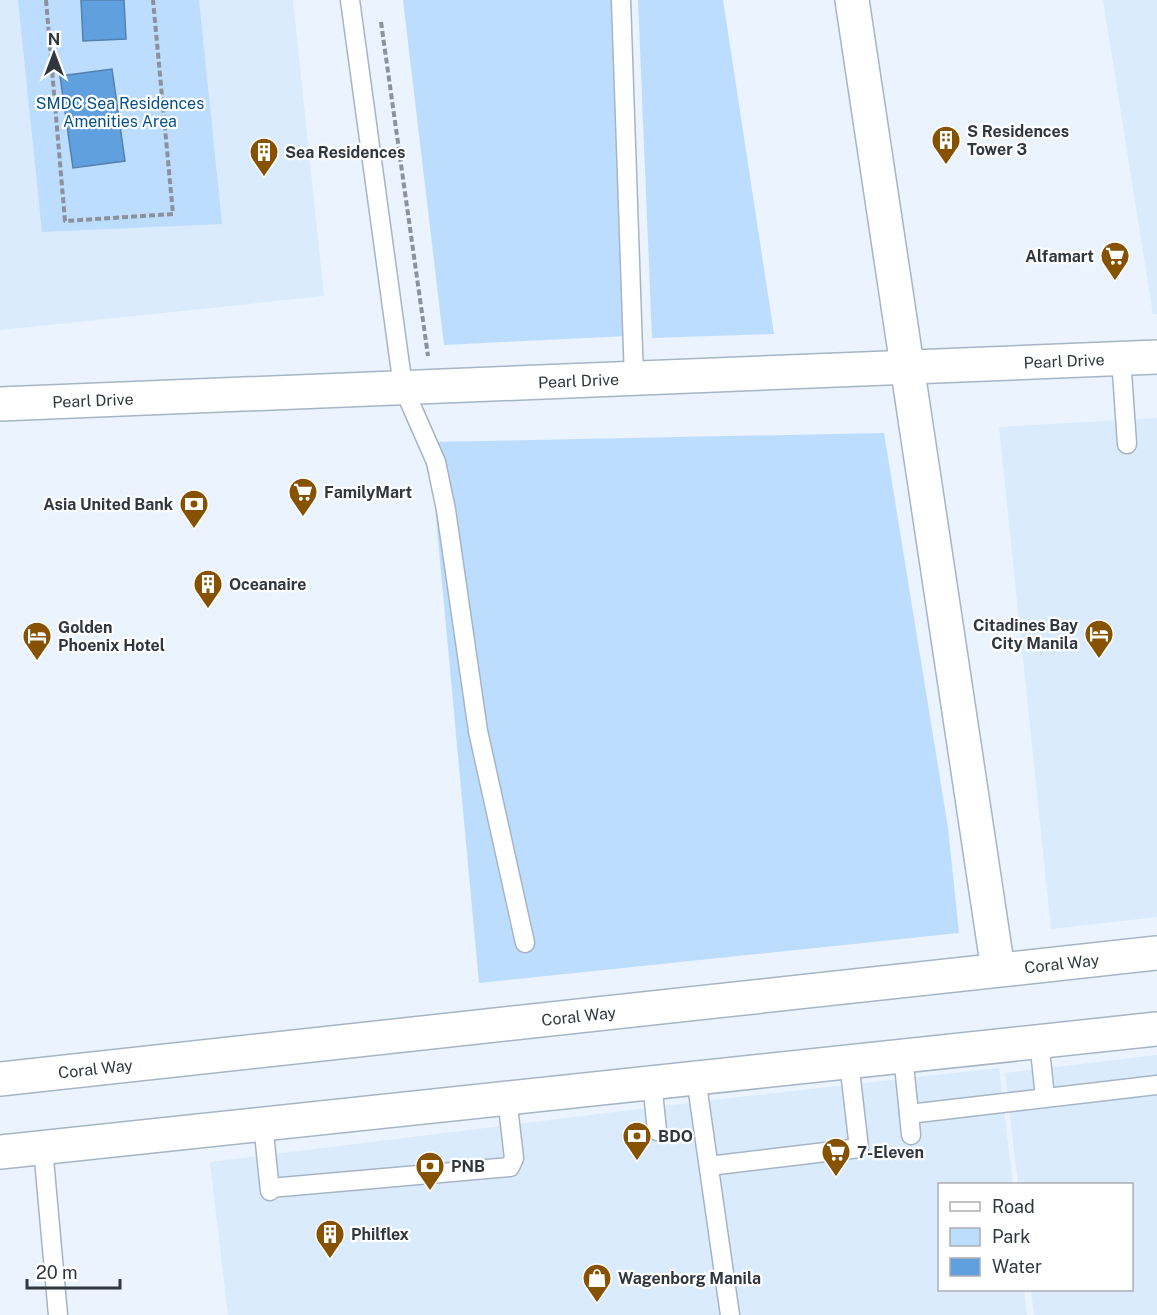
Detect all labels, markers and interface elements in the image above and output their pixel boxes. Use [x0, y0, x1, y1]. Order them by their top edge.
north arrow [24, 24, 84, 84]
text: N [48, 30, 60, 49]
park label: SMDC Sea Residences Amenities Area [36, 94, 204, 131]
place label: S Residences Tower 3 [967, 122, 1069, 159]
building icon: S Residences Tower 3 [930, 124, 962, 166]
building icon: Sea Residences [248, 136, 280, 178]
place label: Sea Residences [285, 143, 405, 162]
supermarket icon: Alfamart [1099, 240, 1131, 282]
place label: Alfamart [1025, 247, 1094, 266]
street label: Pearl Drive [1023, 350, 1105, 372]
street label: Pearl Drive [538, 370, 620, 392]
street label: Pearl Drive [52, 390, 134, 412]
supermarket icon: FamilyMart [287, 476, 319, 518]
place label: FamilyMart [324, 483, 412, 502]
bank icon: Asia United Bank [178, 488, 210, 530]
place label: Asia United Bank [43, 495, 173, 514]
building icon: Oceanaire [192, 568, 224, 610]
place label: Oceanaire [229, 575, 307, 594]
place label: Citadines Bay City Manila [973, 616, 1078, 653]
place label: Golden Phoenix Hotel [58, 618, 165, 655]
hotel icon: Citadines Bay City Manila [1083, 618, 1115, 660]
hotel icon: Golden Phoenix Hotel [21, 620, 53, 662]
street label: Coral Way [1023, 950, 1101, 977]
street label: Coral Way [540, 1003, 617, 1030]
street label: Coral Way [57, 1056, 134, 1083]
bank icon: BDO [621, 1120, 653, 1162]
place label: BDO [658, 1127, 693, 1146]
supermarket icon: 7-Eleven [820, 1136, 852, 1178]
place label: 7-Eleven [857, 1143, 924, 1162]
bank icon: PNB [414, 1150, 446, 1192]
place label: PNB [451, 1157, 485, 1176]
legend [938, 1183, 1133, 1291]
text: Road [992, 1196, 1035, 1217]
building icon: Philflex [314, 1218, 346, 1260]
place label: Philflex [351, 1225, 410, 1244]
text: Park [992, 1226, 1030, 1247]
scale bar [27, 1252, 120, 1290]
text: Water [992, 1256, 1042, 1277]
text: 20 m [36, 1262, 78, 1283]
shop icon: Wagenborg Manila [581, 1262, 613, 1304]
place label: Wagenborg Manila [618, 1269, 761, 1288]

